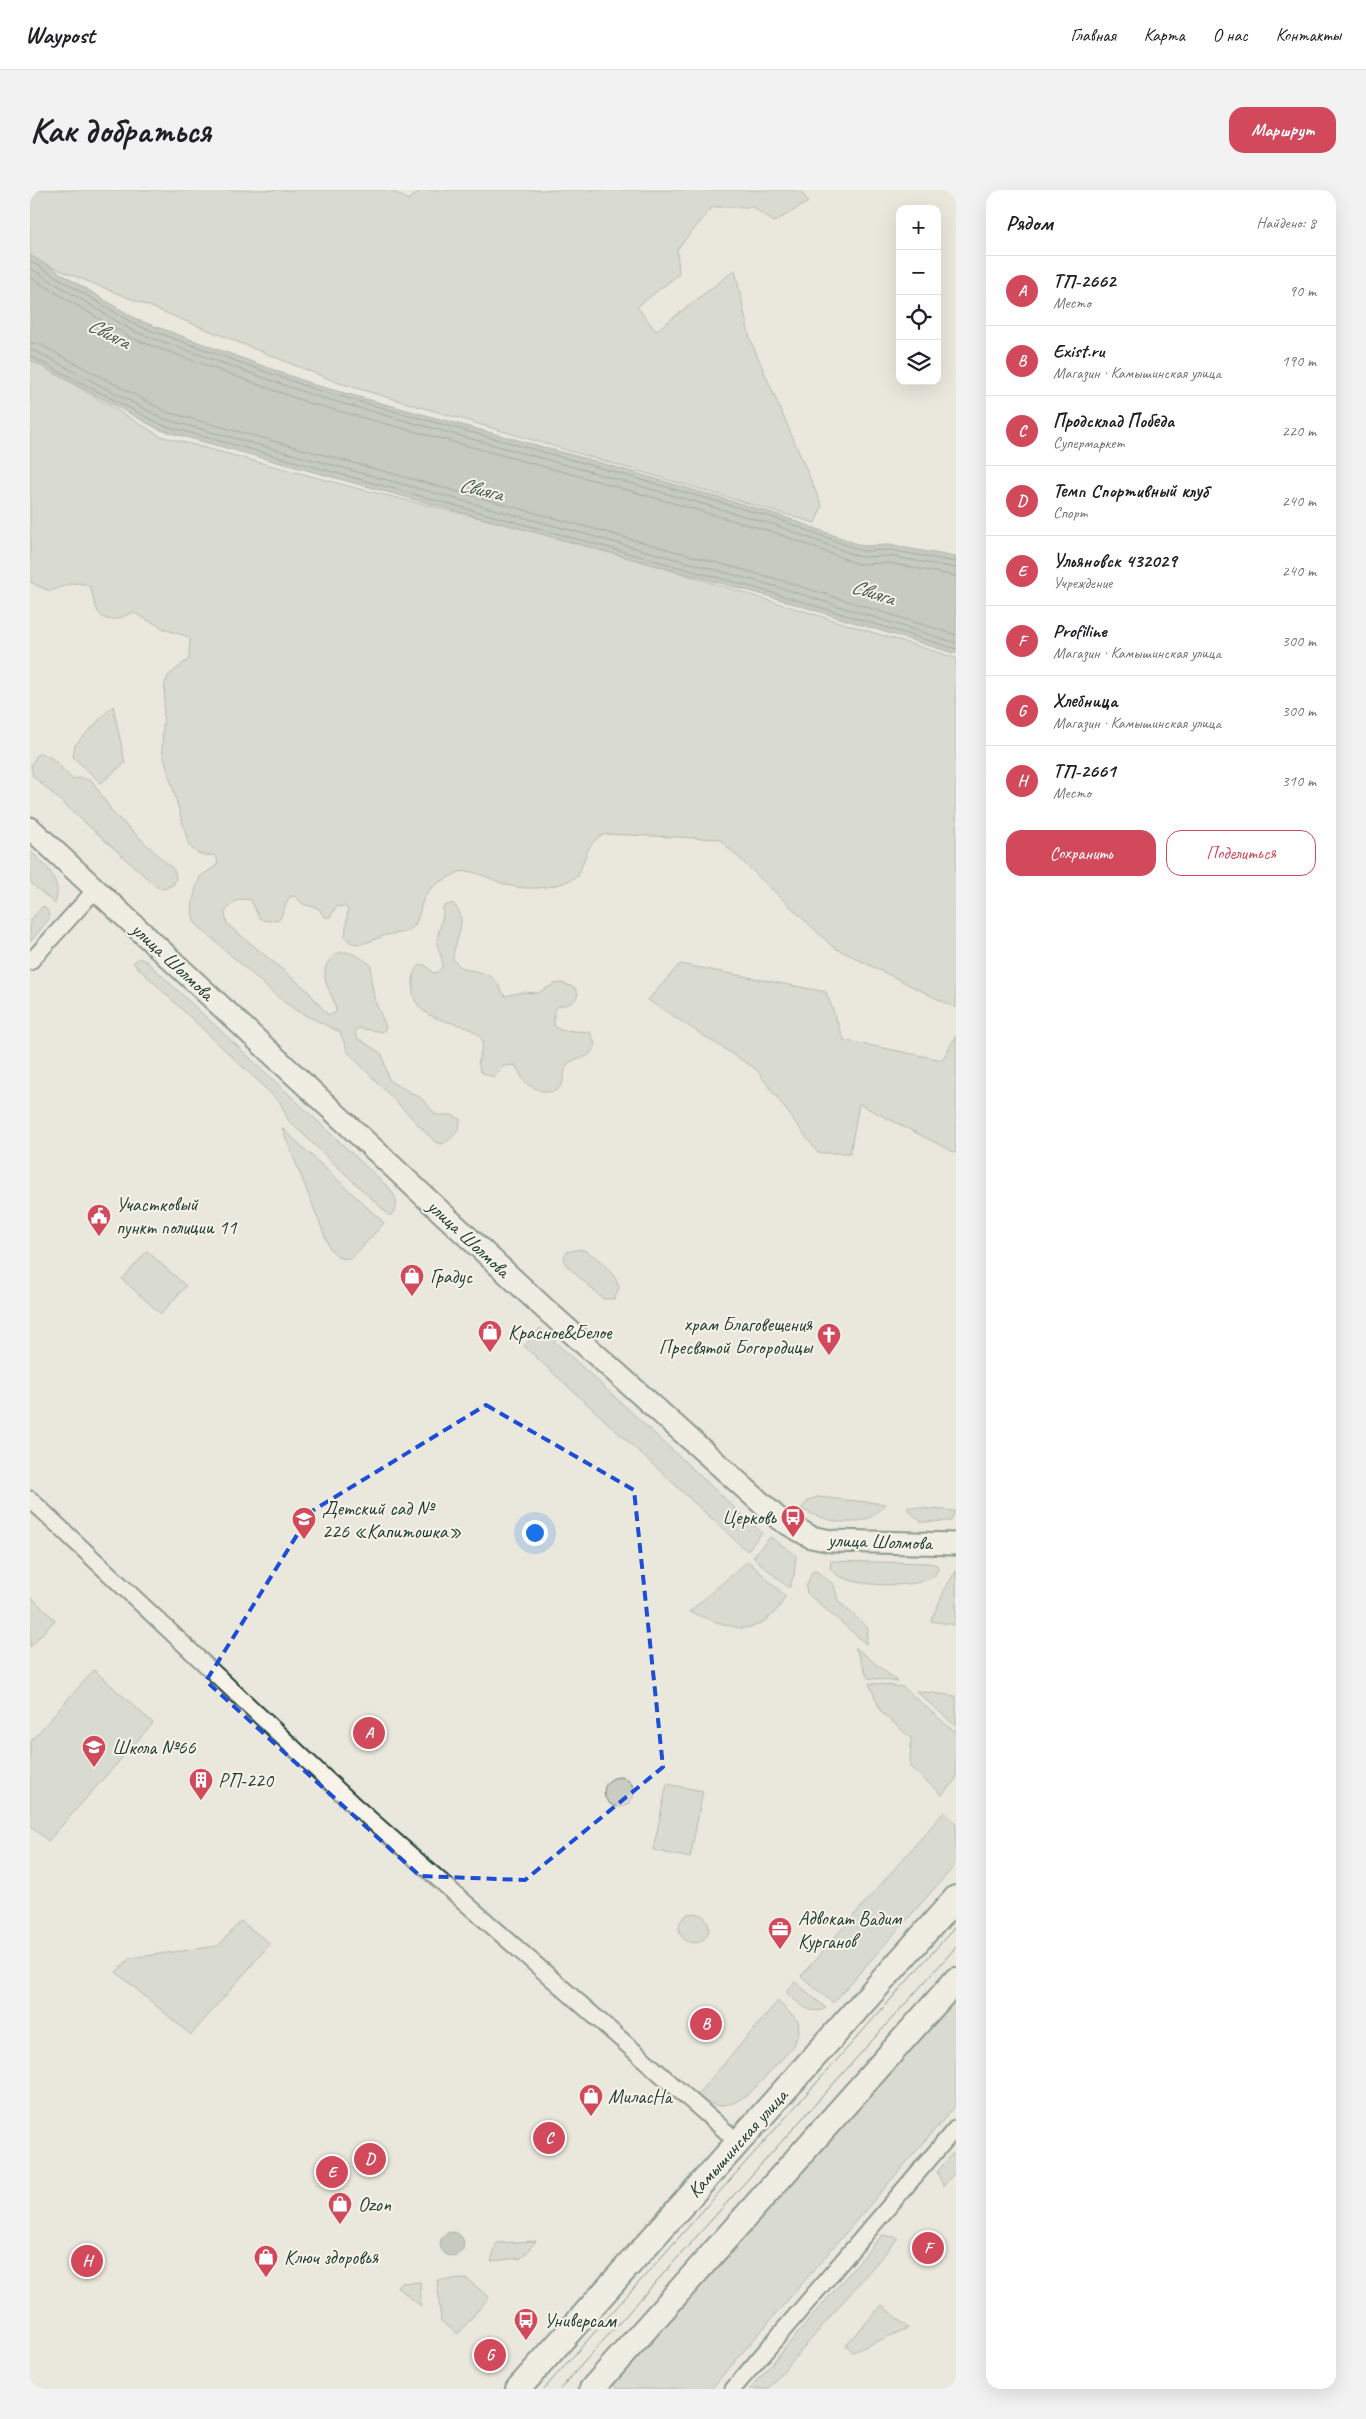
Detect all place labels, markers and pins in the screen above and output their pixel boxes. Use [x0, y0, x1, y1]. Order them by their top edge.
place label: Участковый пункт полиции 11 [116, 1192, 237, 1240]
public building icon: Участковый пункт полиции 11 [86, 1203, 112, 1237]
shop icon: Градус [399, 1263, 425, 1297]
place label: Градус [430, 1264, 473, 1289]
place label: храм Благовещения Пресвятой Богородицы [659, 1312, 813, 1360]
shop icon: Красное&Белое [477, 1319, 503, 1353]
place label: Красное&Белое [508, 1320, 613, 1345]
church icon: храм Благовещения Пресвятой Богородицы [816, 1322, 842, 1356]
place label: Детский сад № 226 «Капитошка» [322, 1496, 462, 1544]
bus stop icon: Церковь [780, 1504, 806, 1538]
place label: Церковь [722, 1505, 777, 1530]
school or university icon: Детский сад № 226 «Капитошка» [291, 1506, 317, 1540]
pin: A [353, 1714, 385, 1752]
school or university icon: Школа №66 [81, 1734, 107, 1768]
place label: Школа №66 [112, 1735, 196, 1760]
building icon: РП-220 [188, 1767, 214, 1801]
place label: РП-220 [218, 1768, 275, 1793]
place label: Адвокат Вадим Курганов [798, 1906, 902, 1954]
office icon: Адвокат Вадим Курганов [767, 1916, 793, 1950]
pin: B [690, 2005, 722, 2043]
shop icon: МиласНа [578, 2083, 604, 2117]
place label: МиласНа [608, 2084, 674, 2109]
pin: C [533, 2119, 565, 2157]
pin: D [354, 2140, 386, 2178]
pin: E [316, 2153, 348, 2191]
shop icon: Ozon [327, 2191, 353, 2225]
place label: Ozon [358, 2192, 392, 2217]
pin: F [912, 2229, 944, 2267]
pin: H [71, 2242, 103, 2280]
shop icon: Ключ здоровья [253, 2244, 279, 2278]
place label: Ключ здоровья [284, 2245, 379, 2270]
bus stop icon: Универсам [513, 2307, 539, 2341]
place label: Универсам [544, 2308, 617, 2333]
pin: G [474, 2336, 506, 2374]

